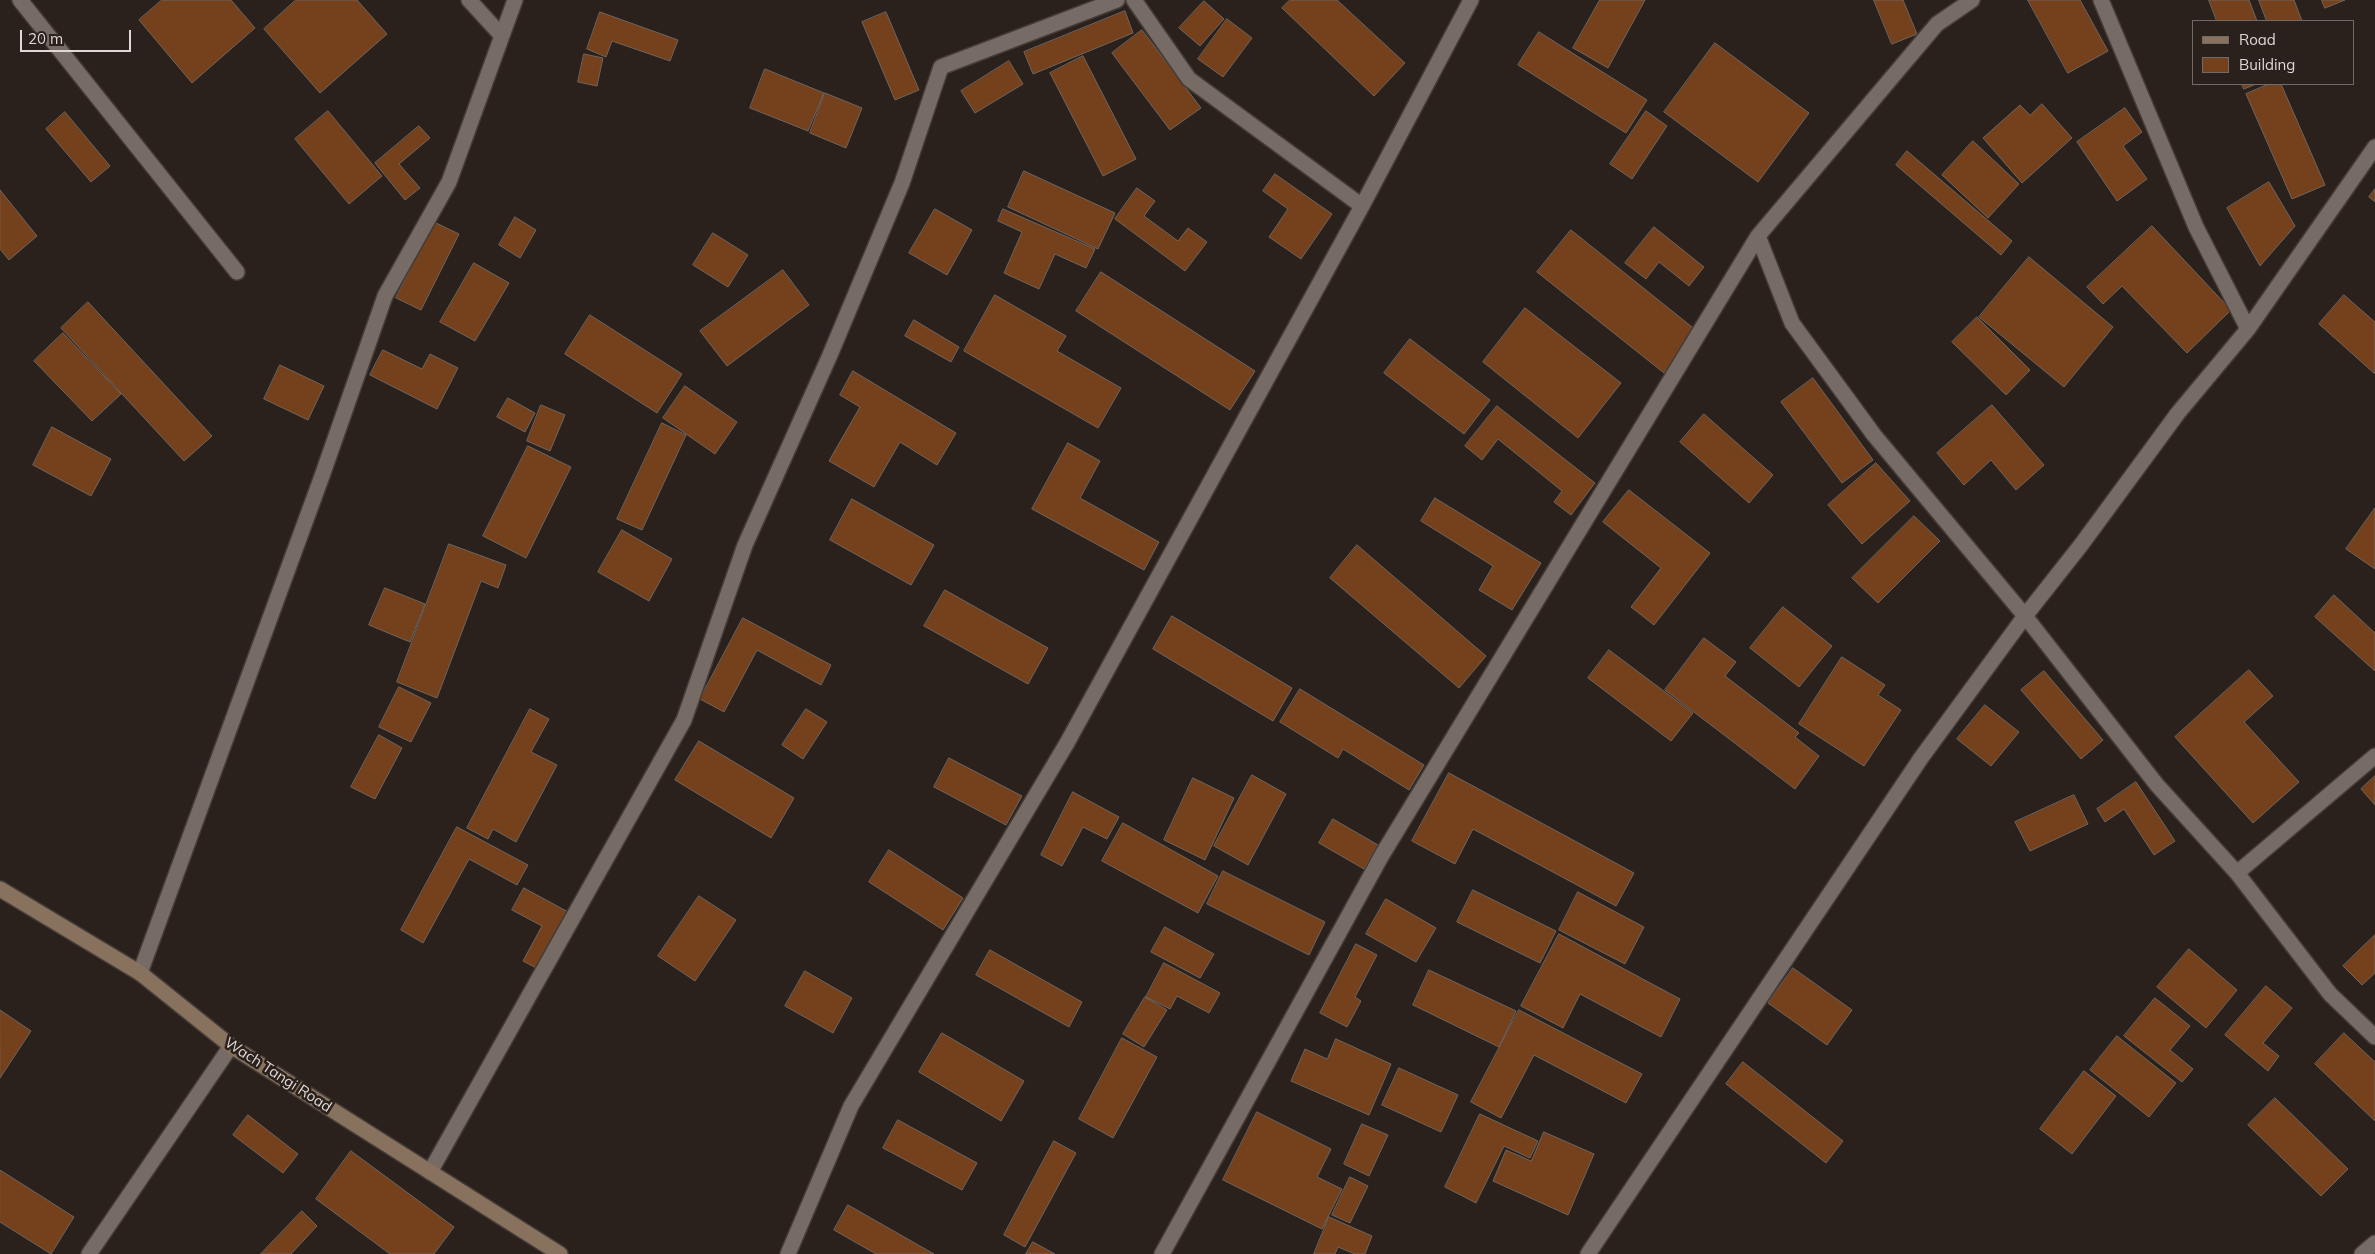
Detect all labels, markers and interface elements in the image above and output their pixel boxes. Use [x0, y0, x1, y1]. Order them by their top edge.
scale bar [22, 20, 134, 52]
legend [2192, 20, 2355, 85]
text: 20 m [28, 29, 63, 48]
text: Road [2239, 30, 2276, 49]
text: Building [2239, 55, 2295, 74]
street label: Wach Tangi Road [221, 1034, 335, 1116]

